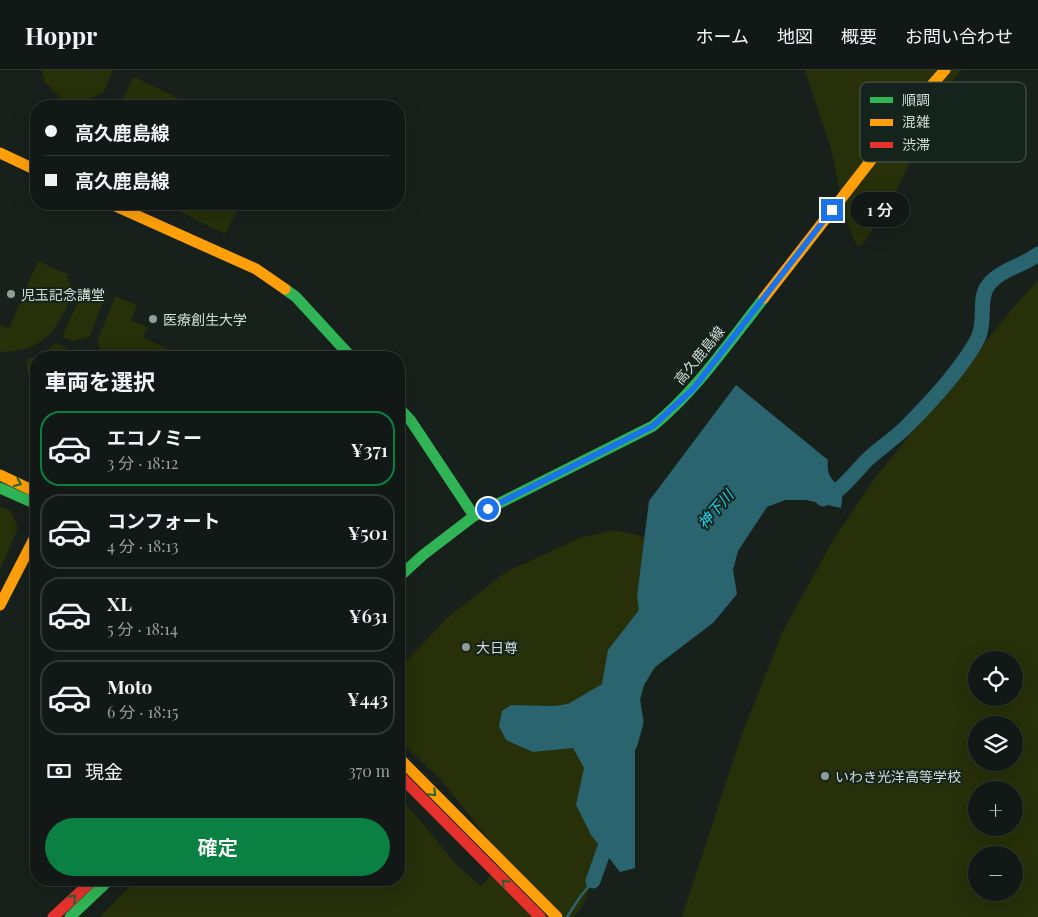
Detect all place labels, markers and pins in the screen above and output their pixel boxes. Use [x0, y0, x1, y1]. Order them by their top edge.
place label: 児玉記念講堂 [21, 285, 105, 304]
marker: 児玉記念講堂 [5, 288, 17, 300]
place label: 医療創生大学 [163, 310, 247, 329]
marker: 医療創生大学 [147, 313, 159, 325]
place label: 大日尊 [476, 638, 518, 657]
marker: 大日尊 [460, 641, 472, 653]
place label: いわき光洋高等学校 [835, 767, 961, 786]
marker: いわき光洋高等学校 [819, 770, 831, 782]

